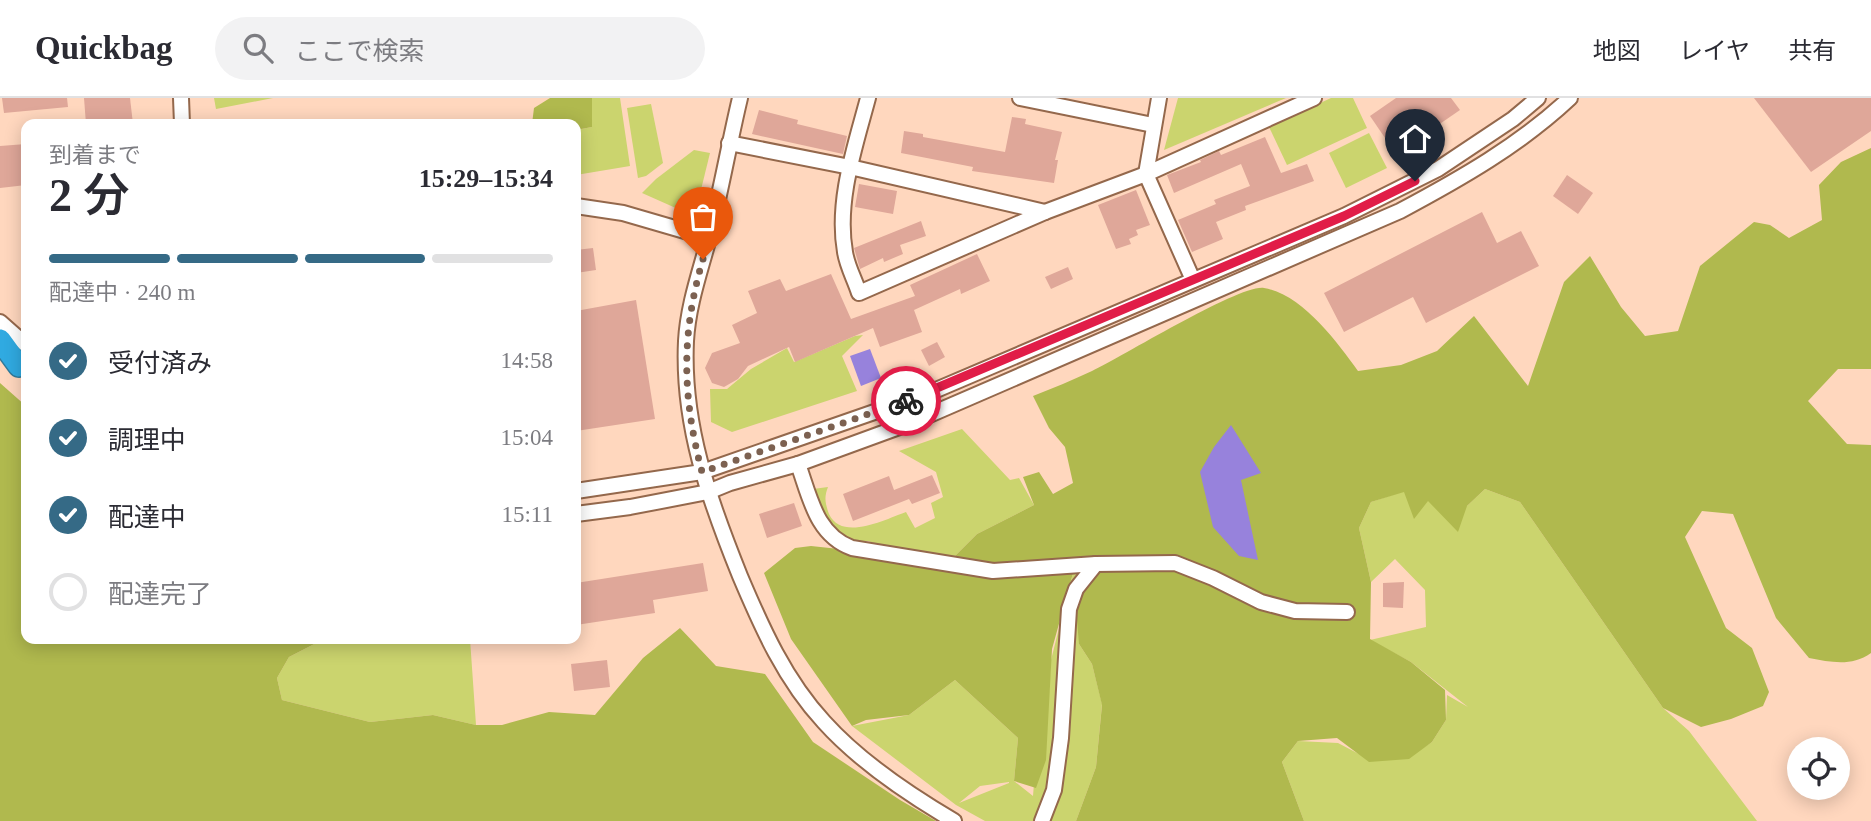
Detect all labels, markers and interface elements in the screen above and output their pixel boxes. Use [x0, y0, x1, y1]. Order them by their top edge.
search box [215, 17, 705, 80]
icon: search [239, 29, 277, 67]
text: Quickbag [35, 30, 173, 66]
text: ここで検索 [295, 37, 425, 66]
text: 地図 [1593, 38, 1641, 64]
text: レイヤ [1679, 38, 1750, 64]
text: 共有 [1788, 38, 1836, 64]
pin [1385, 109, 1445, 181]
icon: home [1396, 120, 1434, 158]
text: 到着まで [49, 143, 141, 168]
text: 15:29–15:34 [419, 164, 553, 193]
text: 2 分 [49, 170, 130, 221]
pin [673, 187, 733, 259]
icon: bag [684, 198, 722, 236]
text: 配達中 · 240 m [49, 280, 195, 305]
icon: check [49, 342, 87, 380]
text: 14:58 [501, 348, 553, 373]
text: 受付済み [108, 349, 212, 378]
courier [871, 366, 941, 436]
icon: bike [887, 382, 925, 420]
icon: check [49, 419, 87, 457]
text: 15:04 [501, 425, 553, 450]
text: 調理中 [108, 426, 186, 455]
icon: check [49, 496, 87, 534]
text: 15:11 [501, 502, 553, 527]
text: 配達中 [108, 503, 186, 532]
text: 配達完了 [108, 580, 212, 609]
map controls [1787, 737, 1850, 800]
button: locate [1787, 737, 1850, 800]

